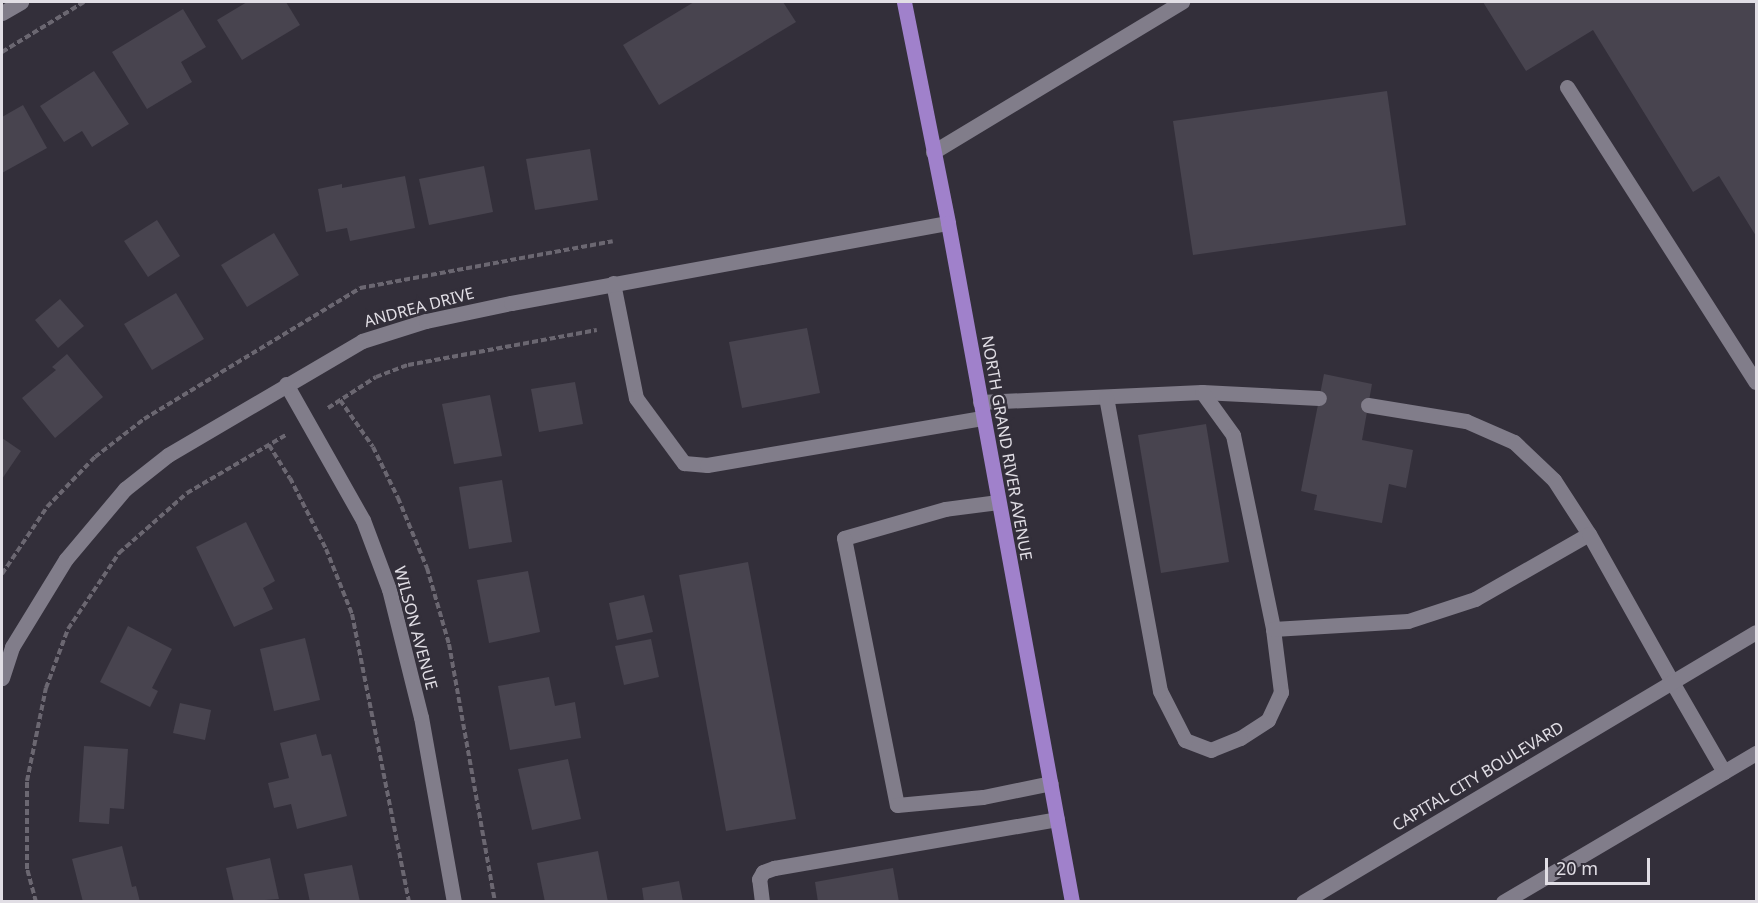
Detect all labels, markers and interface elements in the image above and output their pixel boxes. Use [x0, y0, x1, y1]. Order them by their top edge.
street label: ANDREA DRIVE [362, 283, 476, 331]
street label: NORTH GRAND RIVER AVENUE [978, 334, 1036, 562]
street label: WILSON AVENUE [390, 564, 442, 692]
street label: CAPITAL CITY BOULEVARD [1389, 717, 1567, 835]
scale bar [1548, 846, 1653, 884]
text: 20 m [1556, 856, 1598, 880]

